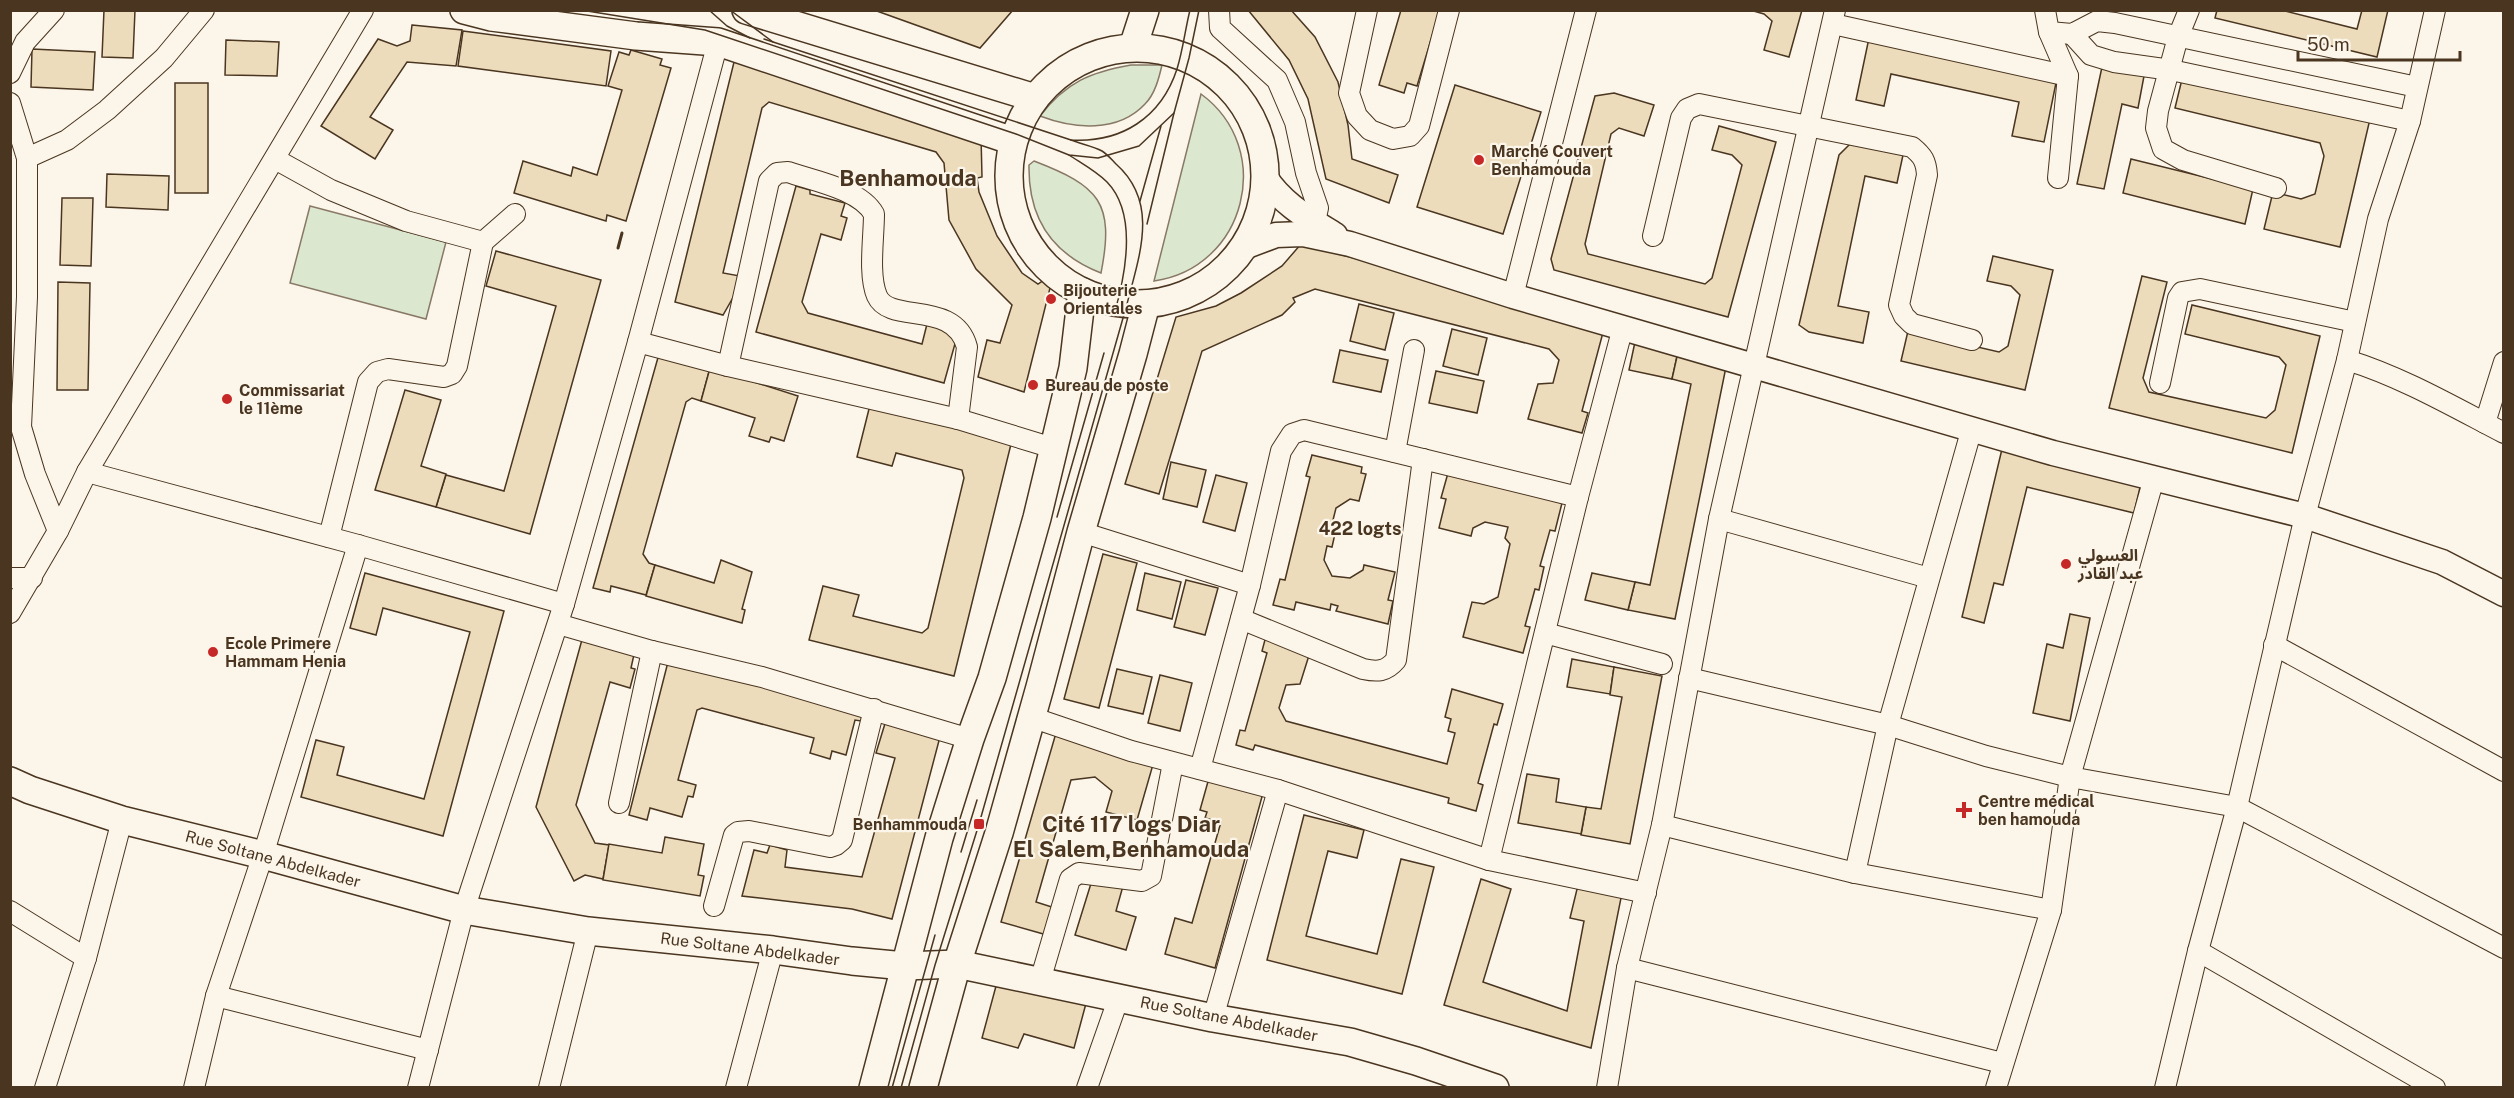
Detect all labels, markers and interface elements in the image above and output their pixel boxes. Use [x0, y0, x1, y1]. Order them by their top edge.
scale bar [2298, 24, 2460, 62]
text: 50 m [2307, 34, 2350, 55]
place label: Marché Couvert Benhamouda [1491, 142, 1613, 179]
marker: Marché Couvert Benhamouda [1472, 153, 1486, 167]
district label: Benhamouda [839, 165, 977, 191]
place label: Bijouterie Orientales [1063, 281, 1142, 318]
marker: Bijouterie Orientales [1044, 292, 1058, 306]
place label: Bureau de poste [1045, 376, 1169, 395]
marker: Bureau de poste [1026, 378, 1040, 392]
place label: Commissariat le 11ème [239, 381, 345, 418]
marker: Commissariat le 11ème [220, 392, 234, 406]
district label: 422 logts [1319, 518, 1401, 539]
place label: العسولي عبد القادر [2077, 546, 2143, 583]
marker: العسولي عبد القادر [2059, 557, 2073, 571]
place label: Ecole Primere Hammam Henia [225, 634, 346, 671]
marker: Ecole Primere Hammam Henia [206, 645, 220, 659]
place label: Centre médical ben hamouda [1978, 792, 2095, 829]
marker: Centre médical ben hamouda [1955, 801, 1973, 819]
district label: Cité 117 logs Diar El Salem,Benhamouda [1013, 811, 1249, 862]
place label: Benhammouda [853, 815, 967, 834]
marker: Benhammouda [972, 817, 986, 831]
street label: Rue Soltane Abdelkader [183, 826, 363, 892]
street label: Rue Soltane Abdelkader [659, 929, 841, 969]
street label: Rue Soltane Abdelkader [1139, 992, 1319, 1046]

